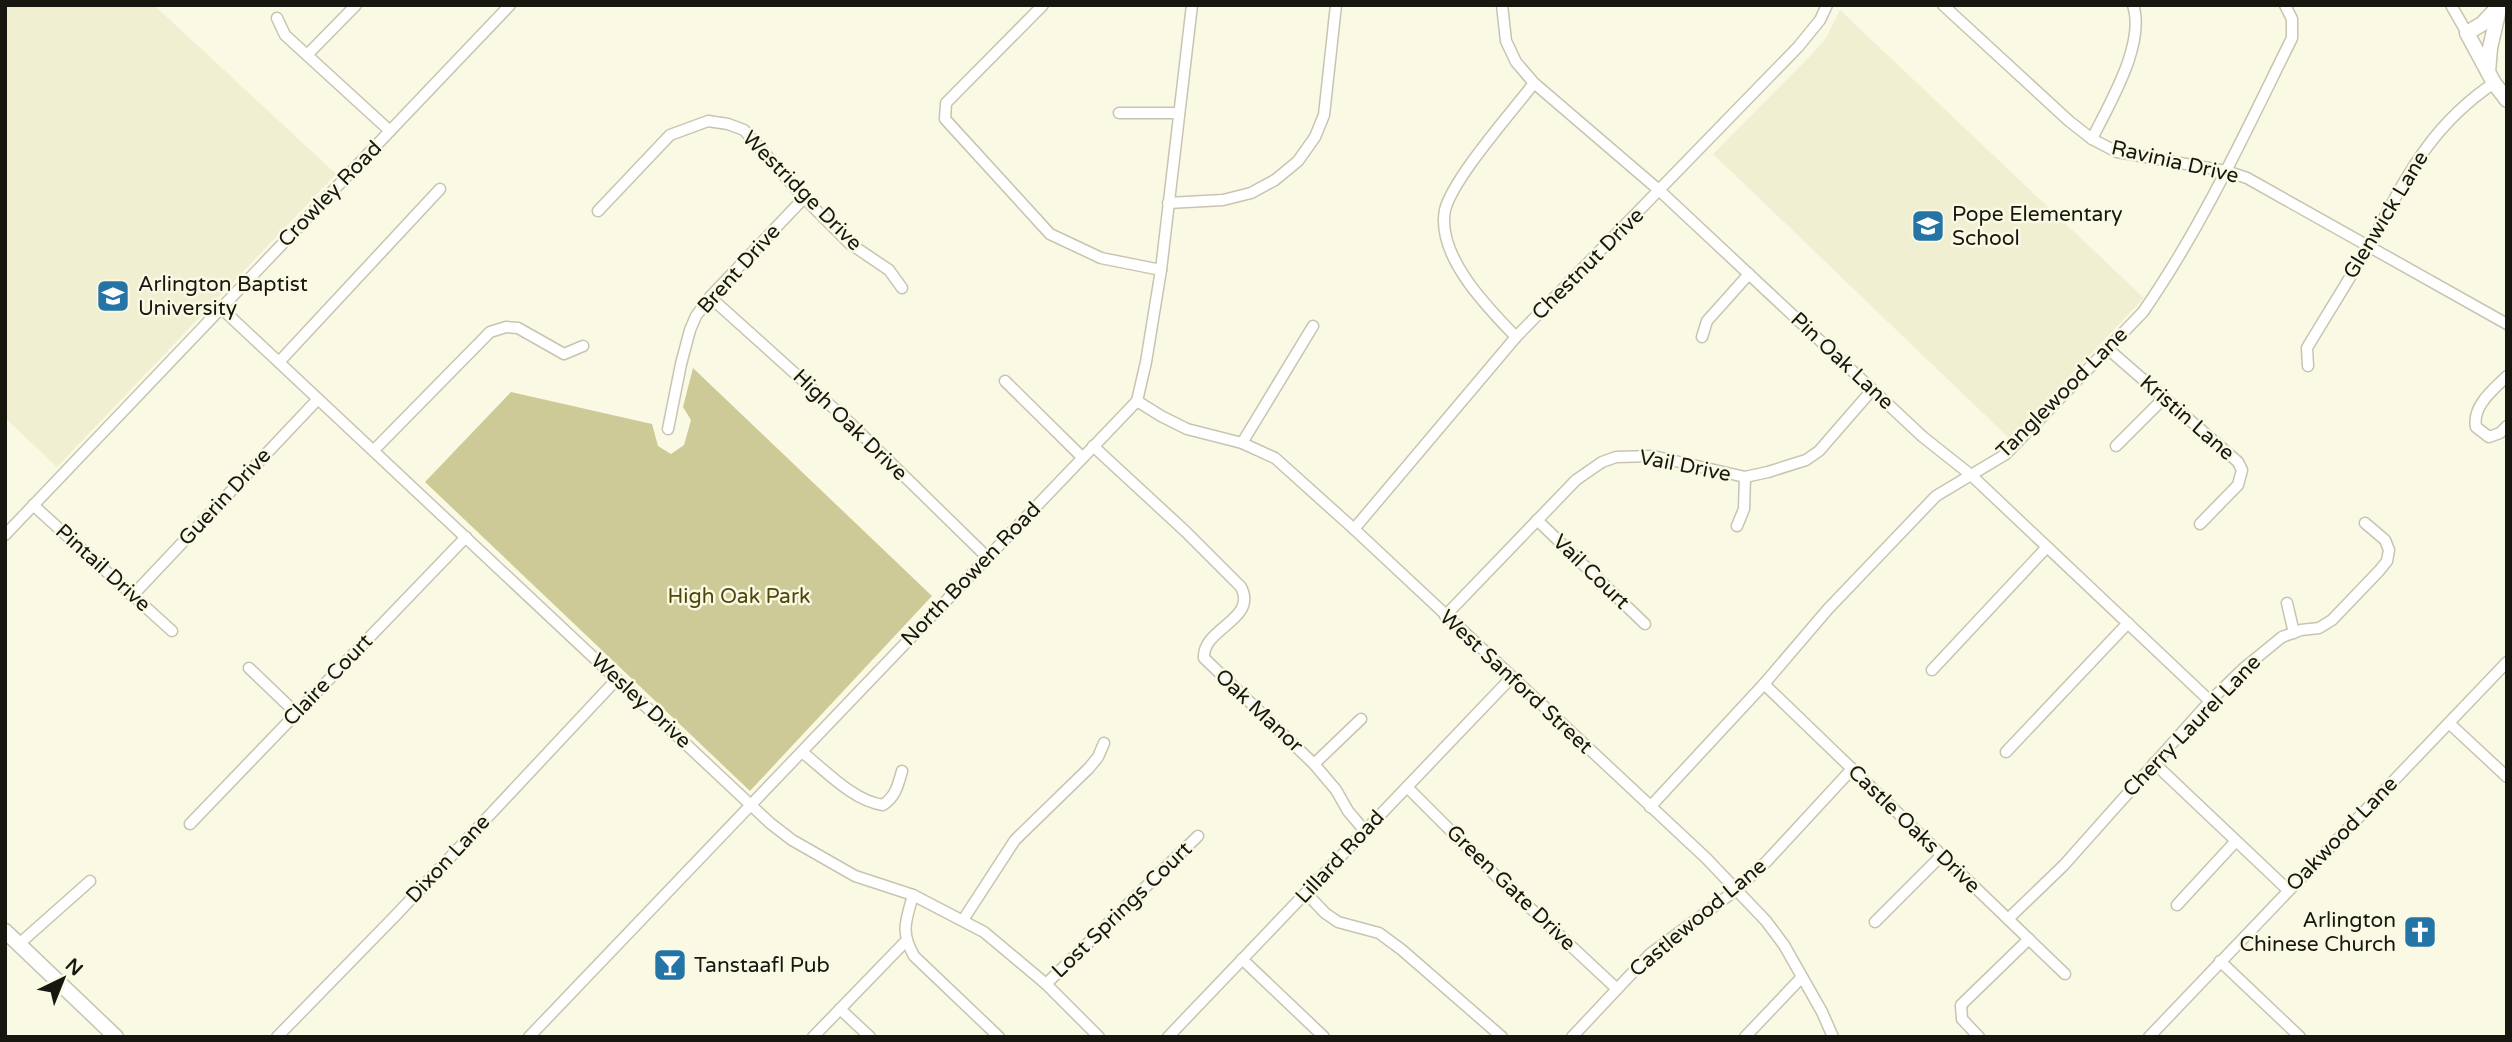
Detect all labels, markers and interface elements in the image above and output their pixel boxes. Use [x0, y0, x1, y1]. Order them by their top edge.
street label: Westridge Drive [737, 126, 867, 256]
street label: Ravinia Drive [2109, 135, 2241, 189]
street label: Crowley Road [273, 136, 387, 252]
street label: Glenwick Lane [2338, 147, 2434, 283]
place label: Pope Elementary School [1952, 202, 2123, 251]
street label: Chestnut Drive [1527, 203, 1649, 325]
school or university icon: Pope Elementary School [1909, 207, 1947, 245]
street label: Brent Drive [692, 219, 786, 319]
place label: Arlington Baptist University [138, 272, 308, 321]
school or university icon: Arlington Baptist University [94, 277, 132, 315]
street label: Pin Oak Lane [1785, 307, 1899, 415]
street label: Tanglewood Lane [1991, 322, 2133, 464]
street label: High Oak Drive [787, 364, 913, 486]
street label: Kristin Lane [2134, 370, 2240, 466]
street label: Guerin Drive [174, 443, 276, 551]
street label: Vail Drive [1637, 445, 1733, 487]
street label: North Bowen Road [896, 497, 1046, 651]
street label: Pintail Drive [50, 519, 156, 617]
street label: Vail Court [1547, 529, 1635, 615]
park label: High Oak Park [668, 584, 810, 609]
street label: West Sanford Street [1435, 605, 1597, 759]
street label: Claire Court [278, 629, 378, 731]
street label: Wesley Drive [586, 648, 696, 754]
street label: Cherry Laurel Lane [2118, 650, 2266, 802]
street label: Oak Manor [1210, 664, 1308, 758]
street label: Castle Oaks Drive [1843, 759, 1985, 899]
street label: Oakwood Lane [2281, 772, 2403, 896]
street label: Lillard Road [1290, 805, 1390, 909]
street label: Dixon Lane [401, 810, 495, 908]
street label: Green Gate Drive [1441, 820, 1581, 956]
street label: Lost Springs Court [1047, 837, 1197, 983]
street label: Castlewood Lane [1625, 853, 1772, 982]
place label: Arlington Chinese Church [2239, 908, 2396, 957]
church icon: Arlington Chinese Church [2401, 913, 2439, 951]
north arrow [28, 944, 98, 1014]
bar icon: Tanstaafl Pub [651, 946, 689, 984]
place label: Tanstaafl Pub [694, 953, 830, 978]
text: N [61, 954, 87, 981]

